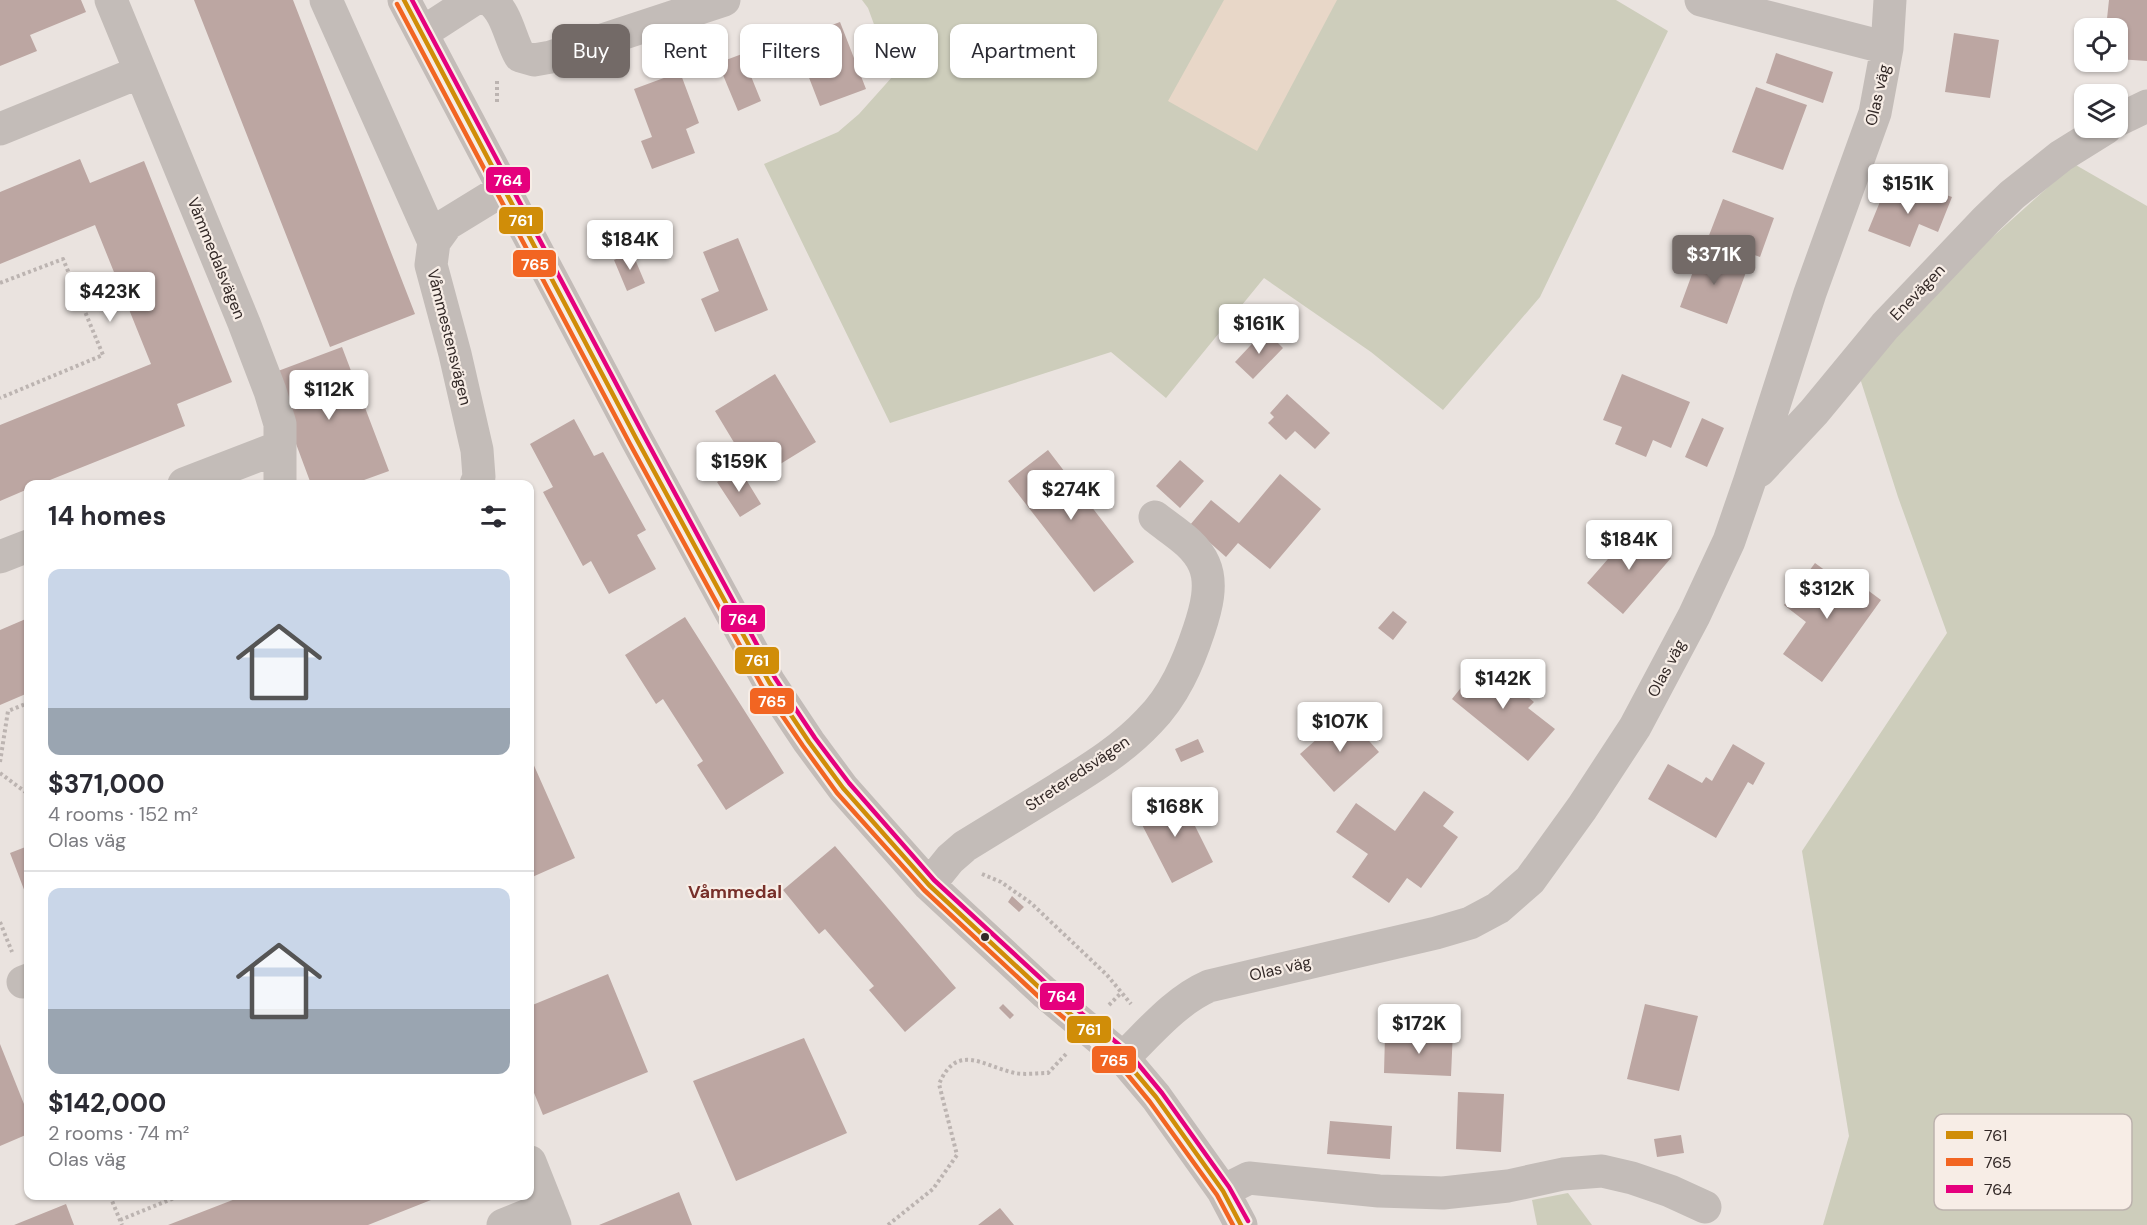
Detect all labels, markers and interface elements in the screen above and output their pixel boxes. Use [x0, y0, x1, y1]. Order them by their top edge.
map controls [2074, 18, 2128, 138]
button: locate [2074, 18, 2128, 72]
chip: Buy [552, 24, 630, 78]
chip: Rent [642, 24, 728, 78]
chip: Filters [740, 24, 842, 78]
chip: New [854, 24, 938, 78]
chip: Apartment [950, 24, 1097, 78]
street label: Olas väg [1860, 62, 1895, 128]
button: layers [2074, 84, 2128, 138]
pin: $151K [1866, 164, 1950, 215]
line badge: 764 [485, 166, 531, 194]
text: 764 [494, 170, 522, 191]
text: $151K [1882, 170, 1934, 196]
street label: Våmmedalsvägen [183, 194, 251, 322]
line badge: 761 [498, 206, 544, 235]
text: 761 [509, 210, 533, 231]
pin: $184K [588, 220, 672, 271]
text: $184K [601, 226, 659, 252]
pin: $371K [1672, 235, 1756, 286]
text: $371K [1686, 241, 1742, 267]
line badge: 765 [512, 249, 557, 278]
text: 765 [521, 254, 549, 275]
street label: Enevägen [1885, 260, 1949, 325]
street label: Våmmestensvägen [422, 267, 477, 407]
pin: $423K [68, 272, 152, 323]
text: $423K [79, 278, 141, 304]
pin: $161K [1217, 304, 1301, 355]
text: $161K [1233, 310, 1285, 336]
pin: $112K [287, 370, 371, 421]
text: $112K [303, 376, 355, 402]
pin: $159K [697, 442, 781, 493]
text: $159K [710, 448, 768, 474]
pin: $274K [1029, 470, 1113, 521]
text: $274K [1041, 476, 1101, 502]
text: 14 homes [48, 499, 166, 533]
icon: filters [477, 500, 510, 533]
pin: $184K [1587, 520, 1671, 571]
text: $184K [1600, 526, 1658, 552]
pin: $312K [1785, 569, 1869, 620]
text: $312K [1799, 575, 1855, 601]
line badge: 764 [720, 604, 766, 633]
icon: home [225, 608, 333, 716]
text: 764 [729, 609, 757, 630]
street label: Olas väg [1642, 636, 1690, 701]
line badge: 761 [734, 646, 780, 675]
text: 761 [745, 650, 769, 671]
pin: $142K [1461, 659, 1545, 710]
text: $142K [1475, 665, 1531, 691]
line badge: 765 [749, 687, 795, 715]
text: 765 [758, 691, 786, 712]
pin: $107K [1298, 702, 1382, 753]
text: $107K [1311, 708, 1369, 734]
street label: Streteredsvägen [1021, 731, 1133, 816]
text: $371,000 [48, 767, 164, 801]
pin: $168K [1133, 787, 1217, 838]
text: $168K [1146, 793, 1204, 819]
text: 4 rooms · 152 m² [48, 801, 198, 827]
text: Olas väg [48, 827, 126, 853]
district label: Våmmedal [688, 880, 782, 904]
icon: home [225, 927, 333, 1035]
unlabelled marker [979, 931, 991, 943]
street label: Olas väg [1247, 951, 1313, 986]
line badge: 764 [1039, 982, 1085, 1011]
text: 764 [1048, 986, 1076, 1007]
pin: $172K [1377, 1004, 1461, 1055]
text: $172K [1392, 1010, 1446, 1036]
line badge: 761 [1066, 1015, 1112, 1044]
text: 761 [1077, 1019, 1101, 1040]
line badge: 765 [1091, 1045, 1137, 1074]
text: 765 [1100, 1050, 1128, 1071]
text: $142,000 [48, 1086, 166, 1120]
legend [1934, 1114, 2132, 1210]
text: 2 rooms · 74 m² [48, 1120, 189, 1146]
text: 761 [1984, 1125, 2007, 1146]
text: Olas väg [48, 1146, 126, 1172]
text: 765 [1984, 1152, 2012, 1173]
text: 764 [1984, 1179, 2012, 1200]

